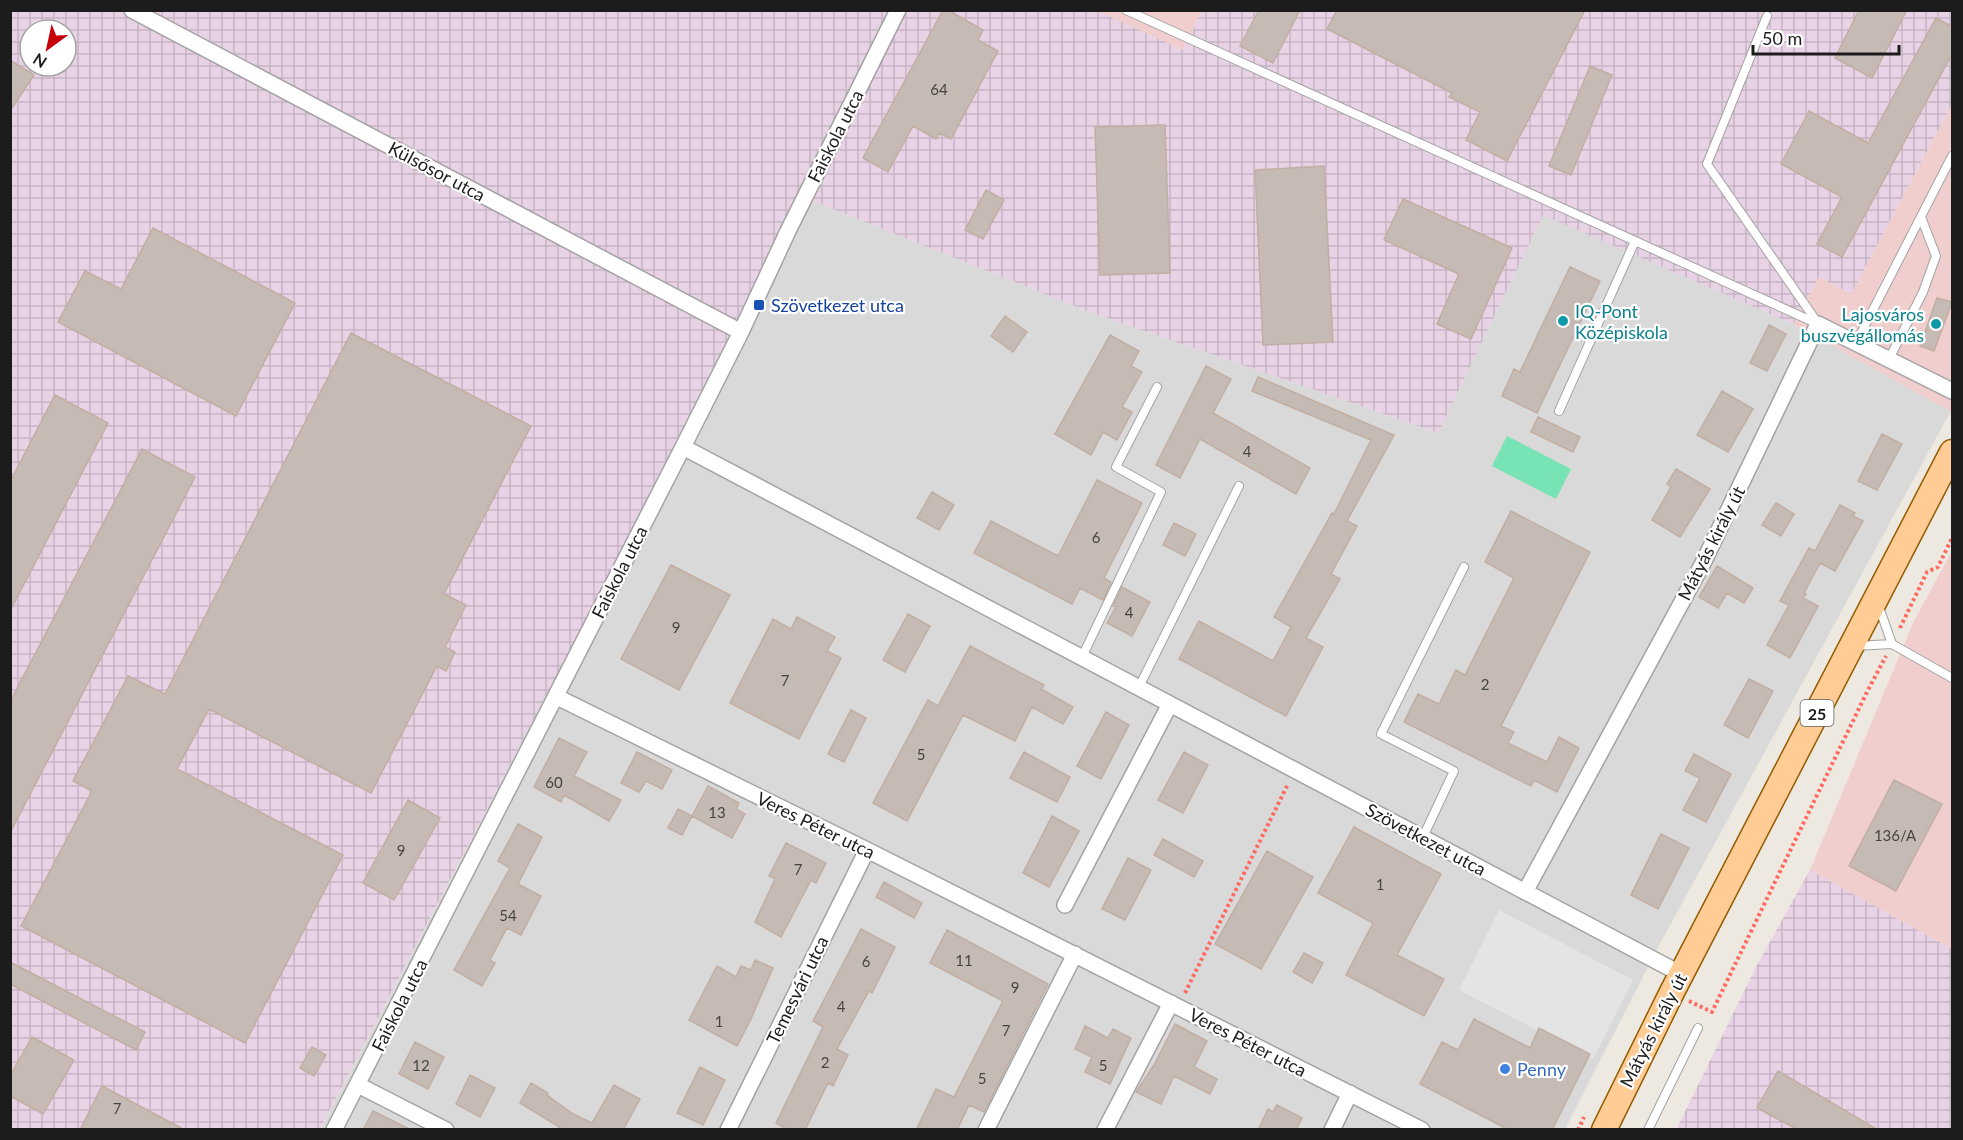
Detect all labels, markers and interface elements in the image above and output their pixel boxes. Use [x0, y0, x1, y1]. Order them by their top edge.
north arrow [18, 18, 78, 78]
scale bar [1753, 18, 1898, 56]
text: 50 m [1762, 27, 1802, 49]
text: N [29, 50, 50, 72]
house number: 64 [930, 80, 948, 98]
street label: Faiskola utca [802, 86, 868, 186]
street label: Külsősor utca [385, 136, 489, 206]
place label: Szövetkezet utca [771, 294, 904, 316]
marker: Szövetkezet utca [752, 298, 766, 312]
place label: IQ-Pont Középiskola [1575, 300, 1668, 343]
place label: Lajosváros buszvégállomás [1801, 303, 1924, 346]
marker: IQ-Pont Középiskola [1556, 314, 1570, 328]
marker: Lajosváros buszvégállomás [1929, 317, 1943, 331]
house number: 4 [1243, 442, 1252, 460]
street label: Mátyás király út [1673, 482, 1749, 604]
street label: Faiskola utca [586, 522, 652, 622]
house number: 6 [1092, 528, 1101, 546]
house number: 4 [1125, 603, 1134, 621]
house number: 9 [672, 618, 680, 636]
house number: 7 [781, 671, 790, 689]
house number: 2 [1481, 675, 1489, 693]
road number: 25 [1800, 700, 1834, 726]
house number: 5 [917, 745, 925, 763]
house number: 60 [545, 773, 563, 791]
street label: Veres Péter utca [753, 787, 879, 863]
street label: Szövetkezet utca [1362, 798, 1490, 880]
house number: 13 [708, 803, 726, 821]
house number: 136/A [1874, 826, 1917, 844]
house number: 9 [397, 841, 405, 859]
house number: 7 [794, 860, 803, 878]
house number: 1 [1376, 875, 1384, 893]
house number: 54 [499, 906, 517, 924]
street label: Temesvári utca [761, 932, 833, 1048]
house number: 11 [955, 951, 973, 969]
house number: 6 [862, 952, 871, 970]
street label: Faiskola utca [366, 955, 432, 1055]
street label: Mátyás király út [1615, 969, 1691, 1091]
house number: 9 [1011, 978, 1019, 996]
house number: 4 [837, 997, 846, 1015]
street label: Veres Péter utca [1186, 1003, 1310, 1081]
house number: 1 [715, 1012, 723, 1030]
house number: 7 [1002, 1021, 1011, 1039]
house number: 2 [821, 1053, 829, 1071]
house number: 12 [412, 1056, 430, 1074]
house number: 5 [1099, 1056, 1107, 1074]
place label: Penny [1517, 1058, 1567, 1080]
marker: Penny [1498, 1062, 1512, 1076]
house number: 5 [978, 1069, 986, 1087]
house number: 7 [113, 1099, 122, 1117]

